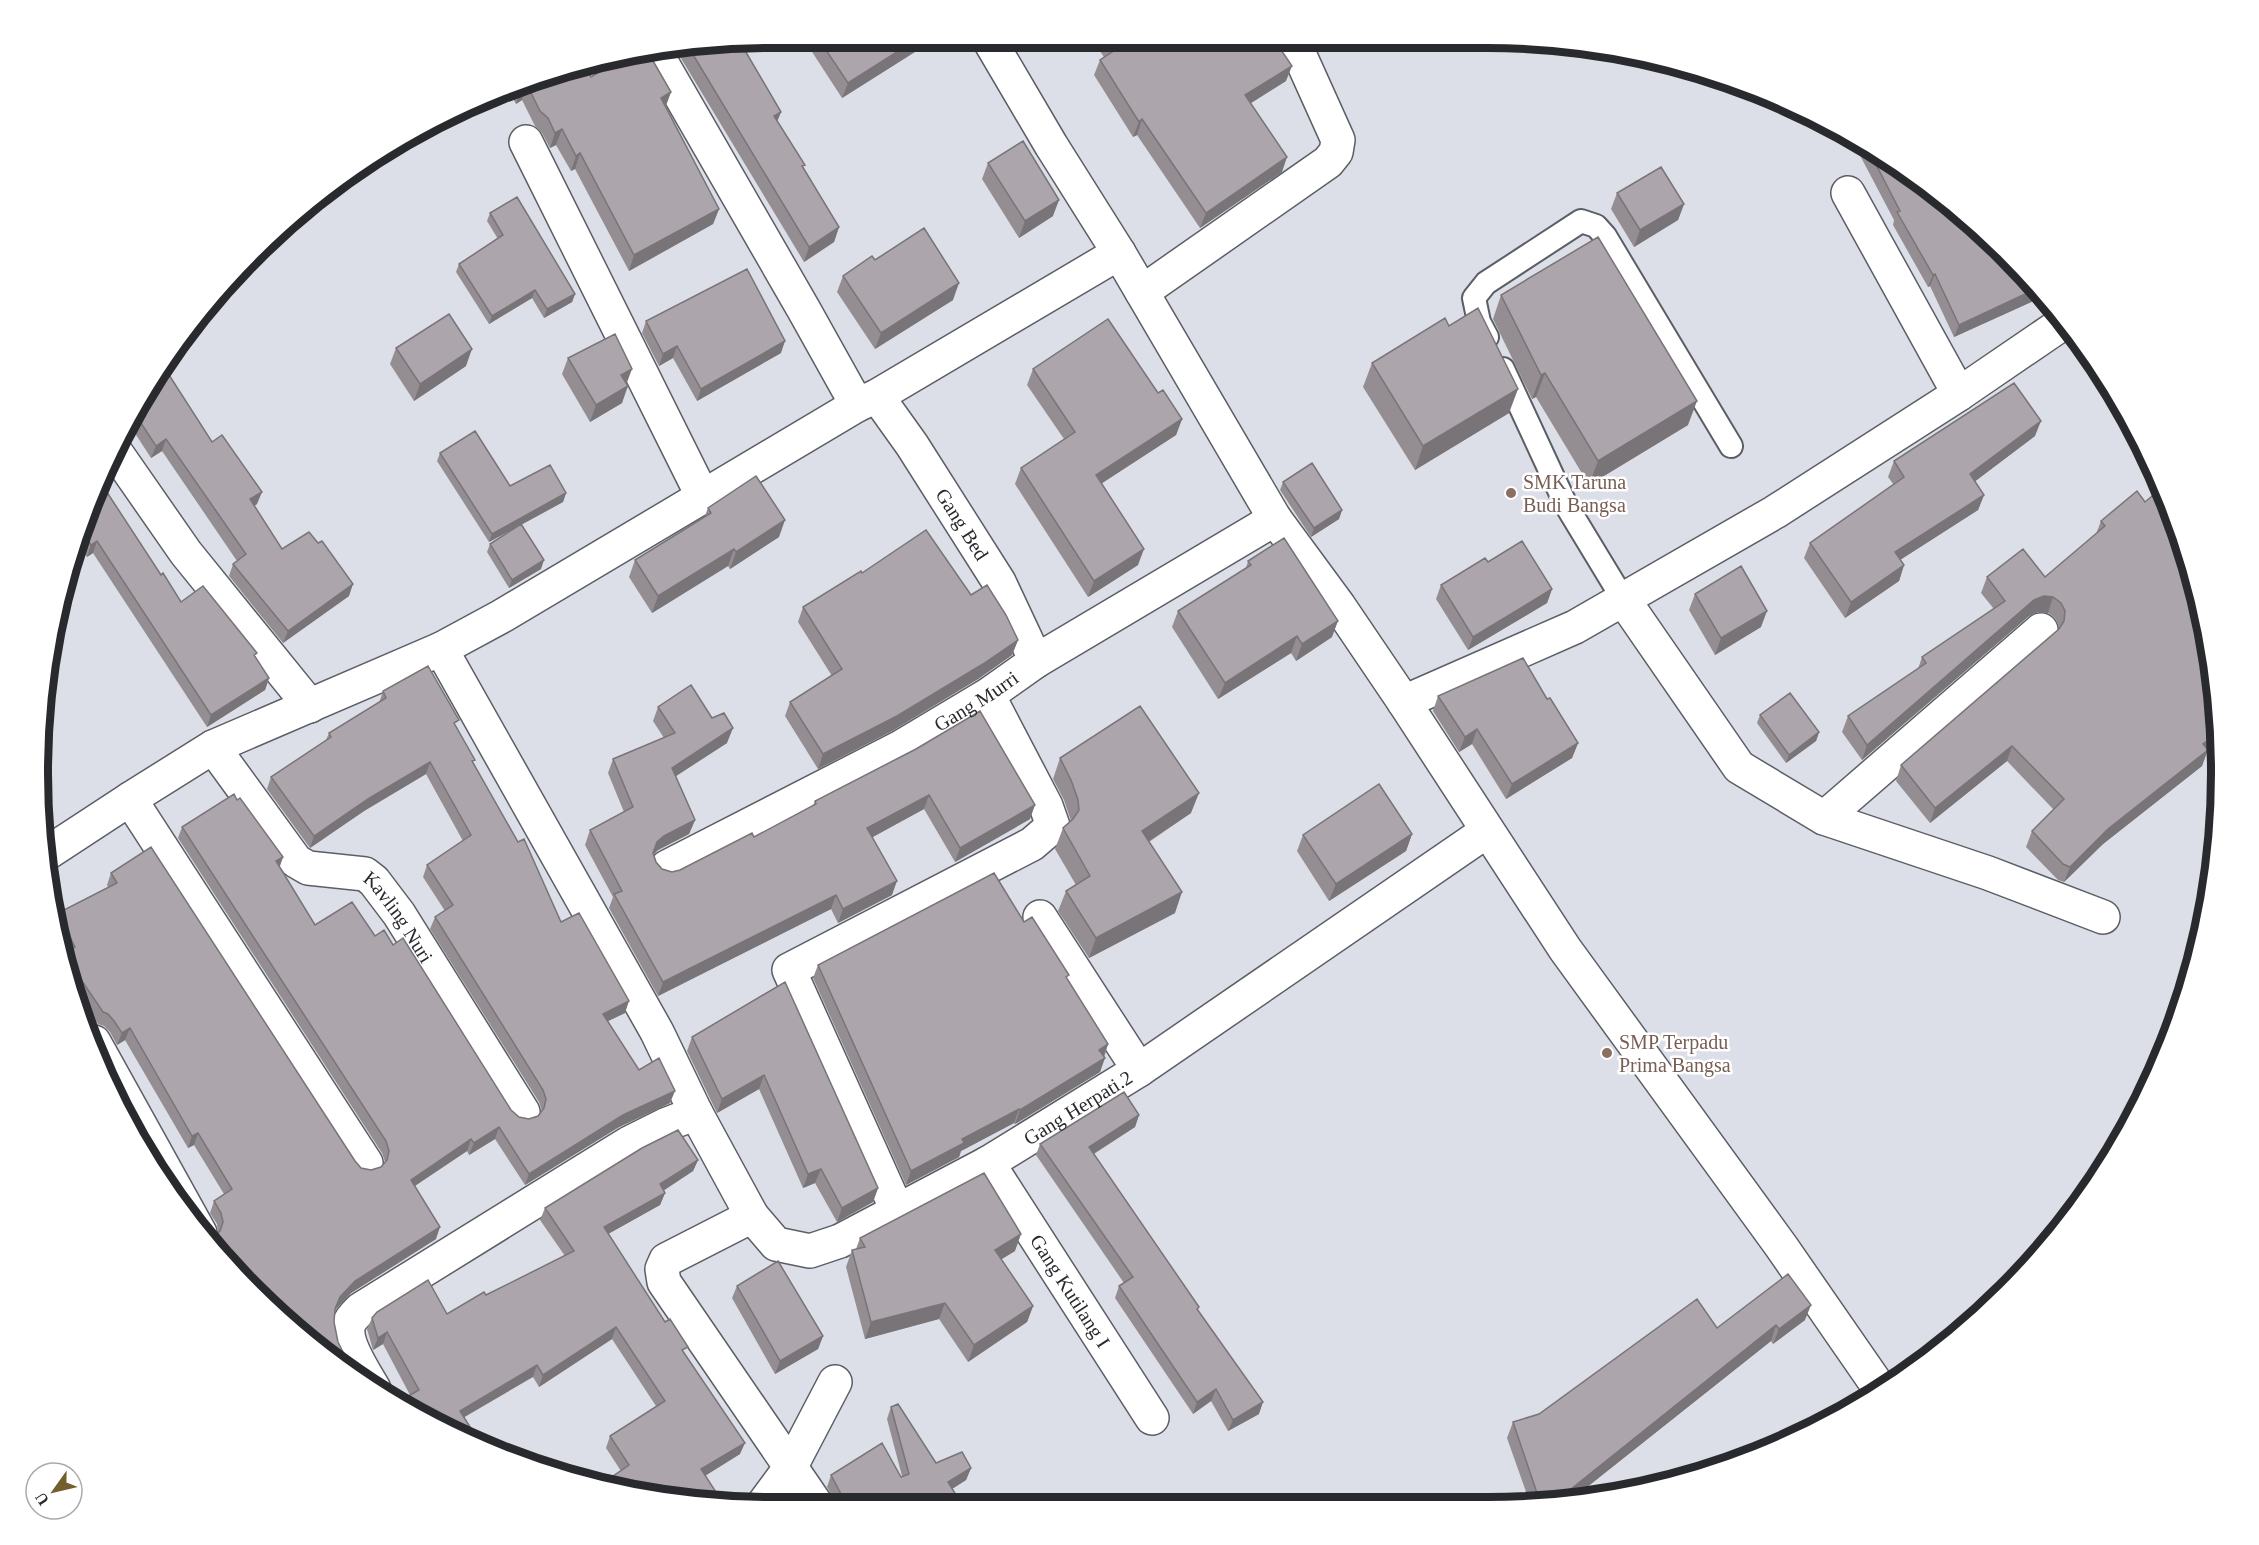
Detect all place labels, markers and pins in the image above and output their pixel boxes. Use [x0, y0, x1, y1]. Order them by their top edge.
place label: SMK Taruna Budi Bangsa [1523, 471, 1626, 517]
marker: SMK Taruna Budi Bangsa [1504, 486, 1518, 500]
place label: SMP Terpadu Prima Bangsa [1619, 1031, 1731, 1077]
marker: SMP Terpadu Prima Bangsa [1600, 1046, 1614, 1060]

